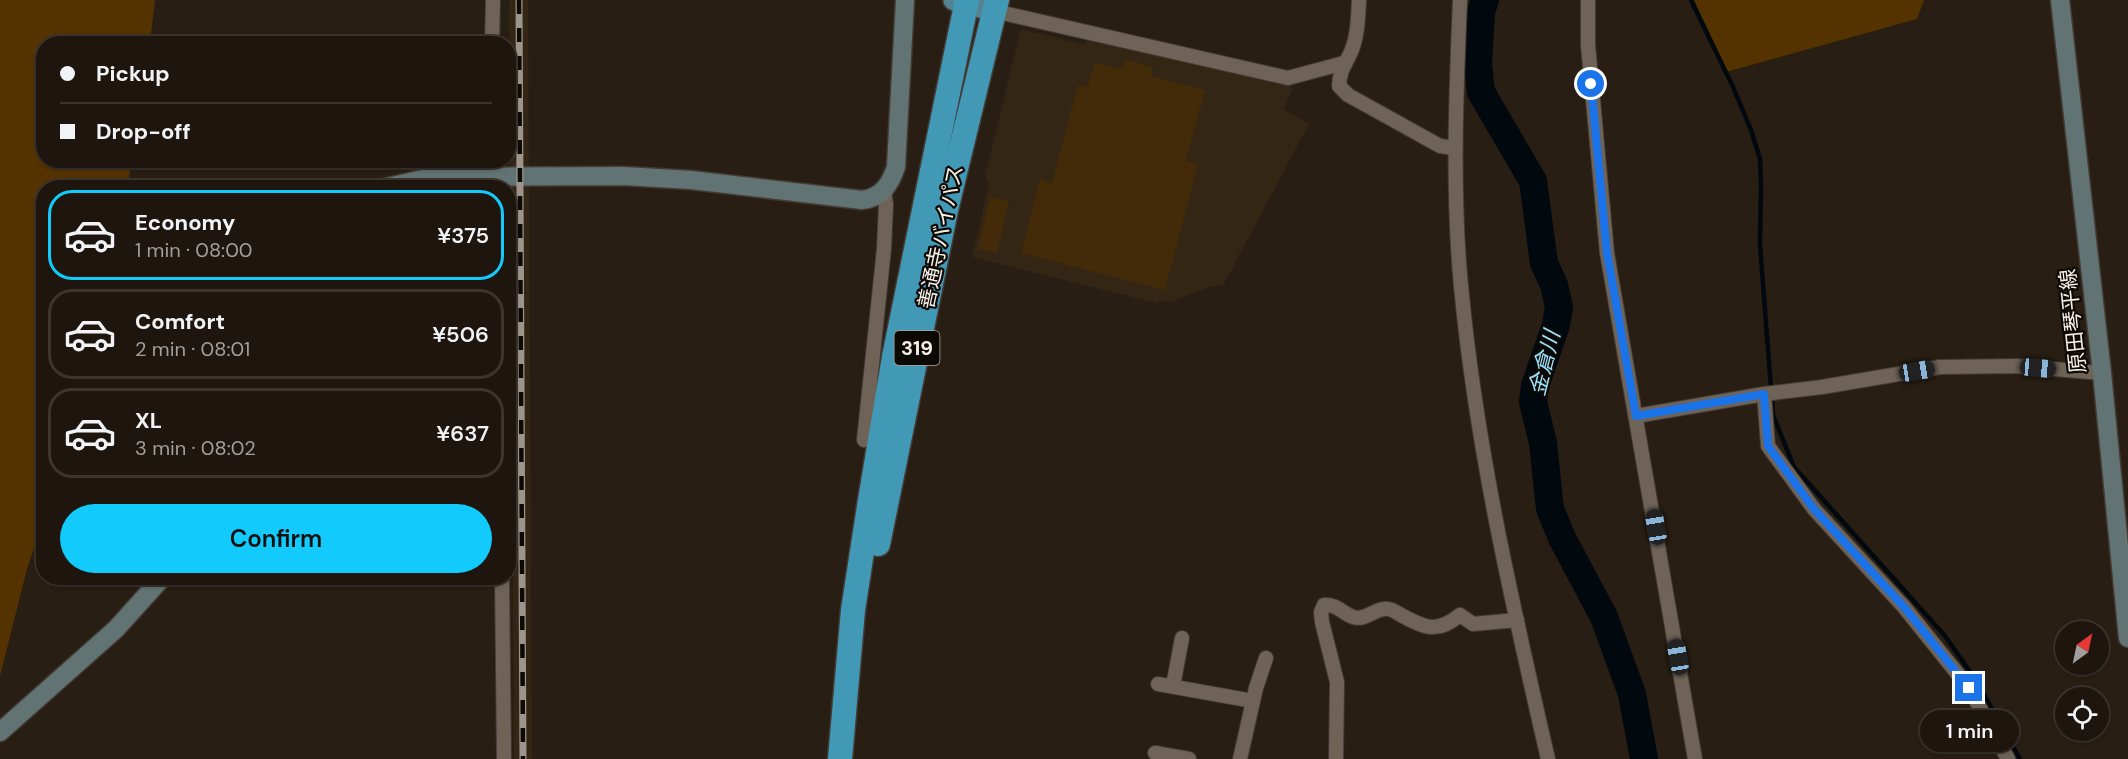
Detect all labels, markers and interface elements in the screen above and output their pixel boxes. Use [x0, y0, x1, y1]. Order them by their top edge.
text: Pickup [96, 59, 170, 88]
route start [1577, 70, 1604, 97]
text: Drop-off [96, 117, 191, 146]
street label: 善通寺バイパス [912, 162, 970, 312]
icon: car [63, 208, 117, 262]
text: Economy [135, 208, 235, 237]
text: ¥375 [437, 221, 489, 250]
text: 1 min · 08:00 [135, 237, 253, 263]
street label: 原田琴平線 [2054, 267, 2092, 375]
icon: car [63, 307, 117, 361]
text: Comfort [135, 307, 225, 336]
text: ¥506 [432, 320, 489, 349]
water label: 金倉川 [1522, 326, 1567, 399]
road number: 319 [894, 331, 940, 365]
text: 2 min · 08:01 [135, 336, 250, 362]
car [2019, 357, 2057, 379]
car [1898, 359, 1936, 383]
icon: car [63, 406, 117, 460]
text: XL [135, 406, 162, 435]
text: ¥637 [436, 419, 489, 448]
text: 3 min · 08:02 [135, 435, 256, 461]
button: Confirm [60, 504, 492, 573]
car [1644, 508, 1668, 546]
north arrow [2055, 621, 2109, 675]
map controls [2055, 621, 2109, 741]
car [1666, 638, 1690, 676]
route end [1955, 674, 1982, 701]
button: locate [2055, 687, 2109, 741]
callout: 1 min [1920, 709, 2018, 751]
text: 1 min [1946, 718, 1993, 744]

